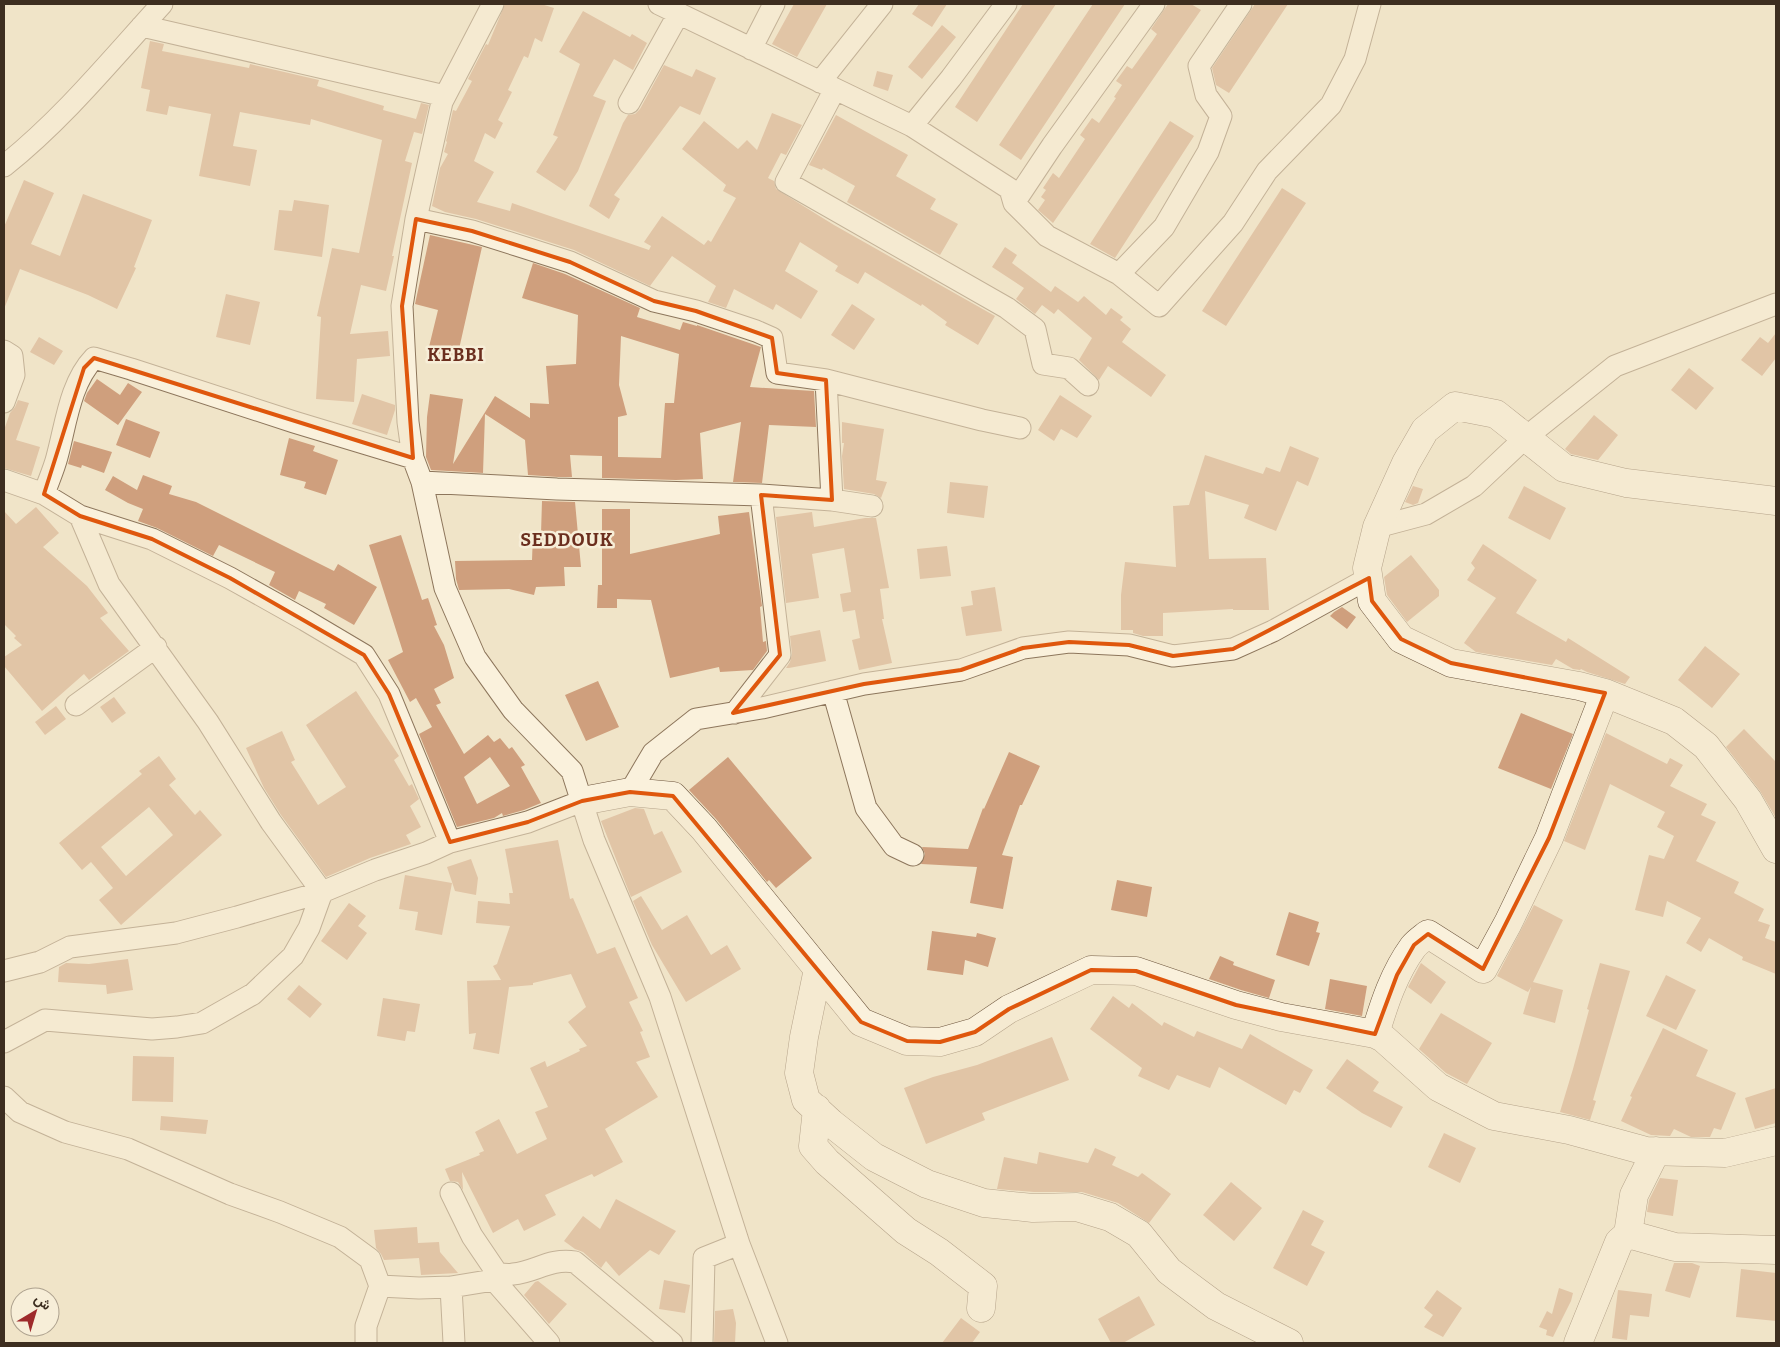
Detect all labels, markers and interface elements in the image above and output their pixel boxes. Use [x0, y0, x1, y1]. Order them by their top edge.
district label: KEBBI [427, 344, 485, 366]
district label: SEDDOUK [520, 529, 614, 551]
north arrow [10, 1287, 60, 1337]
text: ش [31, 1290, 55, 1314]

